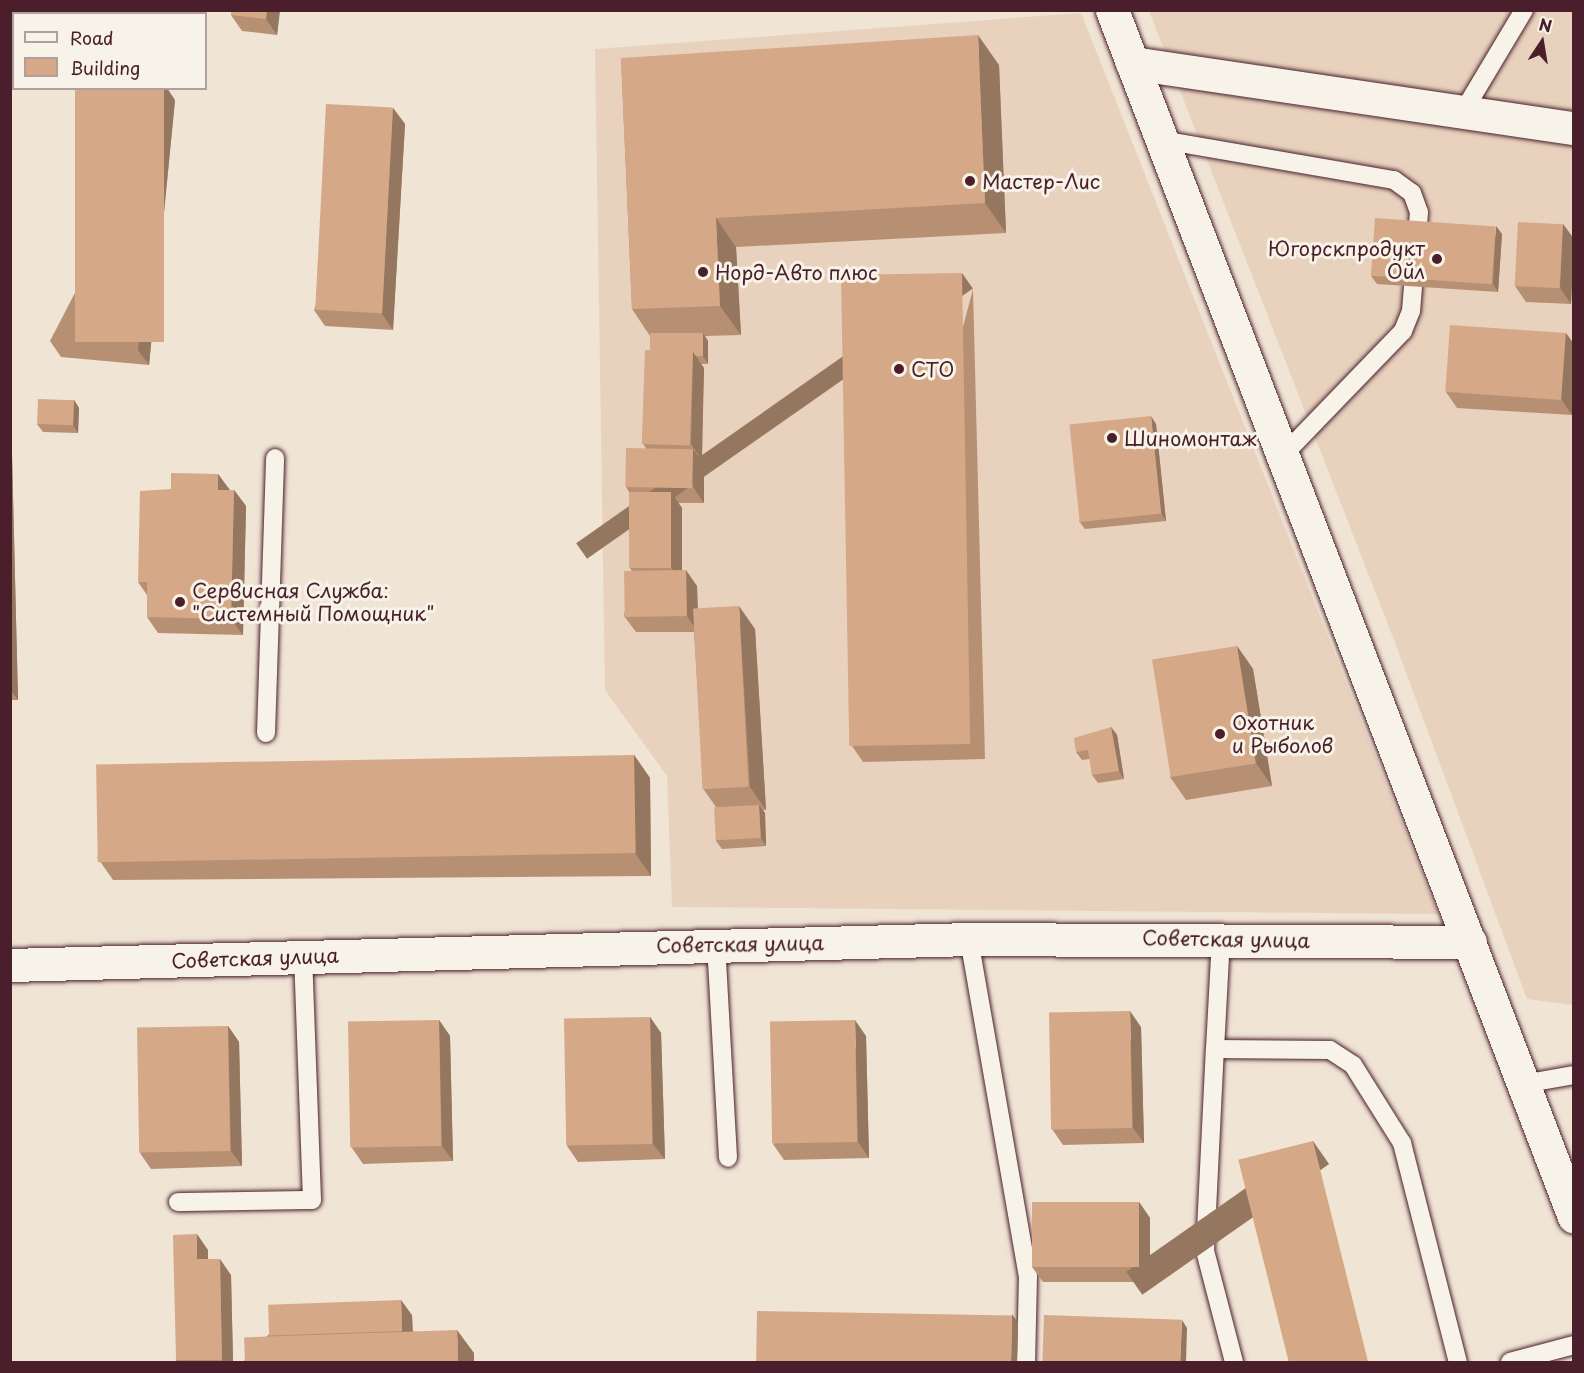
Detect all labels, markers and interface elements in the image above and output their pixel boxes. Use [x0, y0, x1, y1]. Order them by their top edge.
text: N [1537, 11, 1554, 37]
legend [12, 12, 207, 90]
north arrow [1512, 12, 1572, 72]
text: Road [70, 24, 114, 51]
text: Building [70, 54, 140, 81]
place label: Мастер-Лис [982, 169, 1100, 193]
marker: Мастер-Лис [963, 174, 977, 188]
place label: Югорскпродукт Ойл [1268, 236, 1425, 283]
marker: Югорскпродукт Ойл [1430, 252, 1444, 266]
place label: Норд-Авто плюс [715, 260, 878, 284]
marker: Норд-Авто плюс [696, 265, 710, 279]
place label: СТО [911, 357, 954, 381]
marker: СТО [892, 362, 906, 376]
place label: Шиномонтаж [1124, 426, 1256, 450]
marker: Шиномонтаж [1105, 431, 1119, 445]
place label: Сервисная Служба: "Системный Помощник" [192, 578, 435, 625]
marker: Сервисная Служба: "Системный Помощник" [173, 595, 187, 609]
place label: Охотник и Рыболов [1232, 710, 1334, 757]
marker: Охотник и Рыболов [1213, 727, 1227, 741]
street label: Советская улица [1141, 926, 1311, 952]
street label: Советская улица [655, 931, 825, 957]
street label: Советская улица [170, 943, 340, 973]

